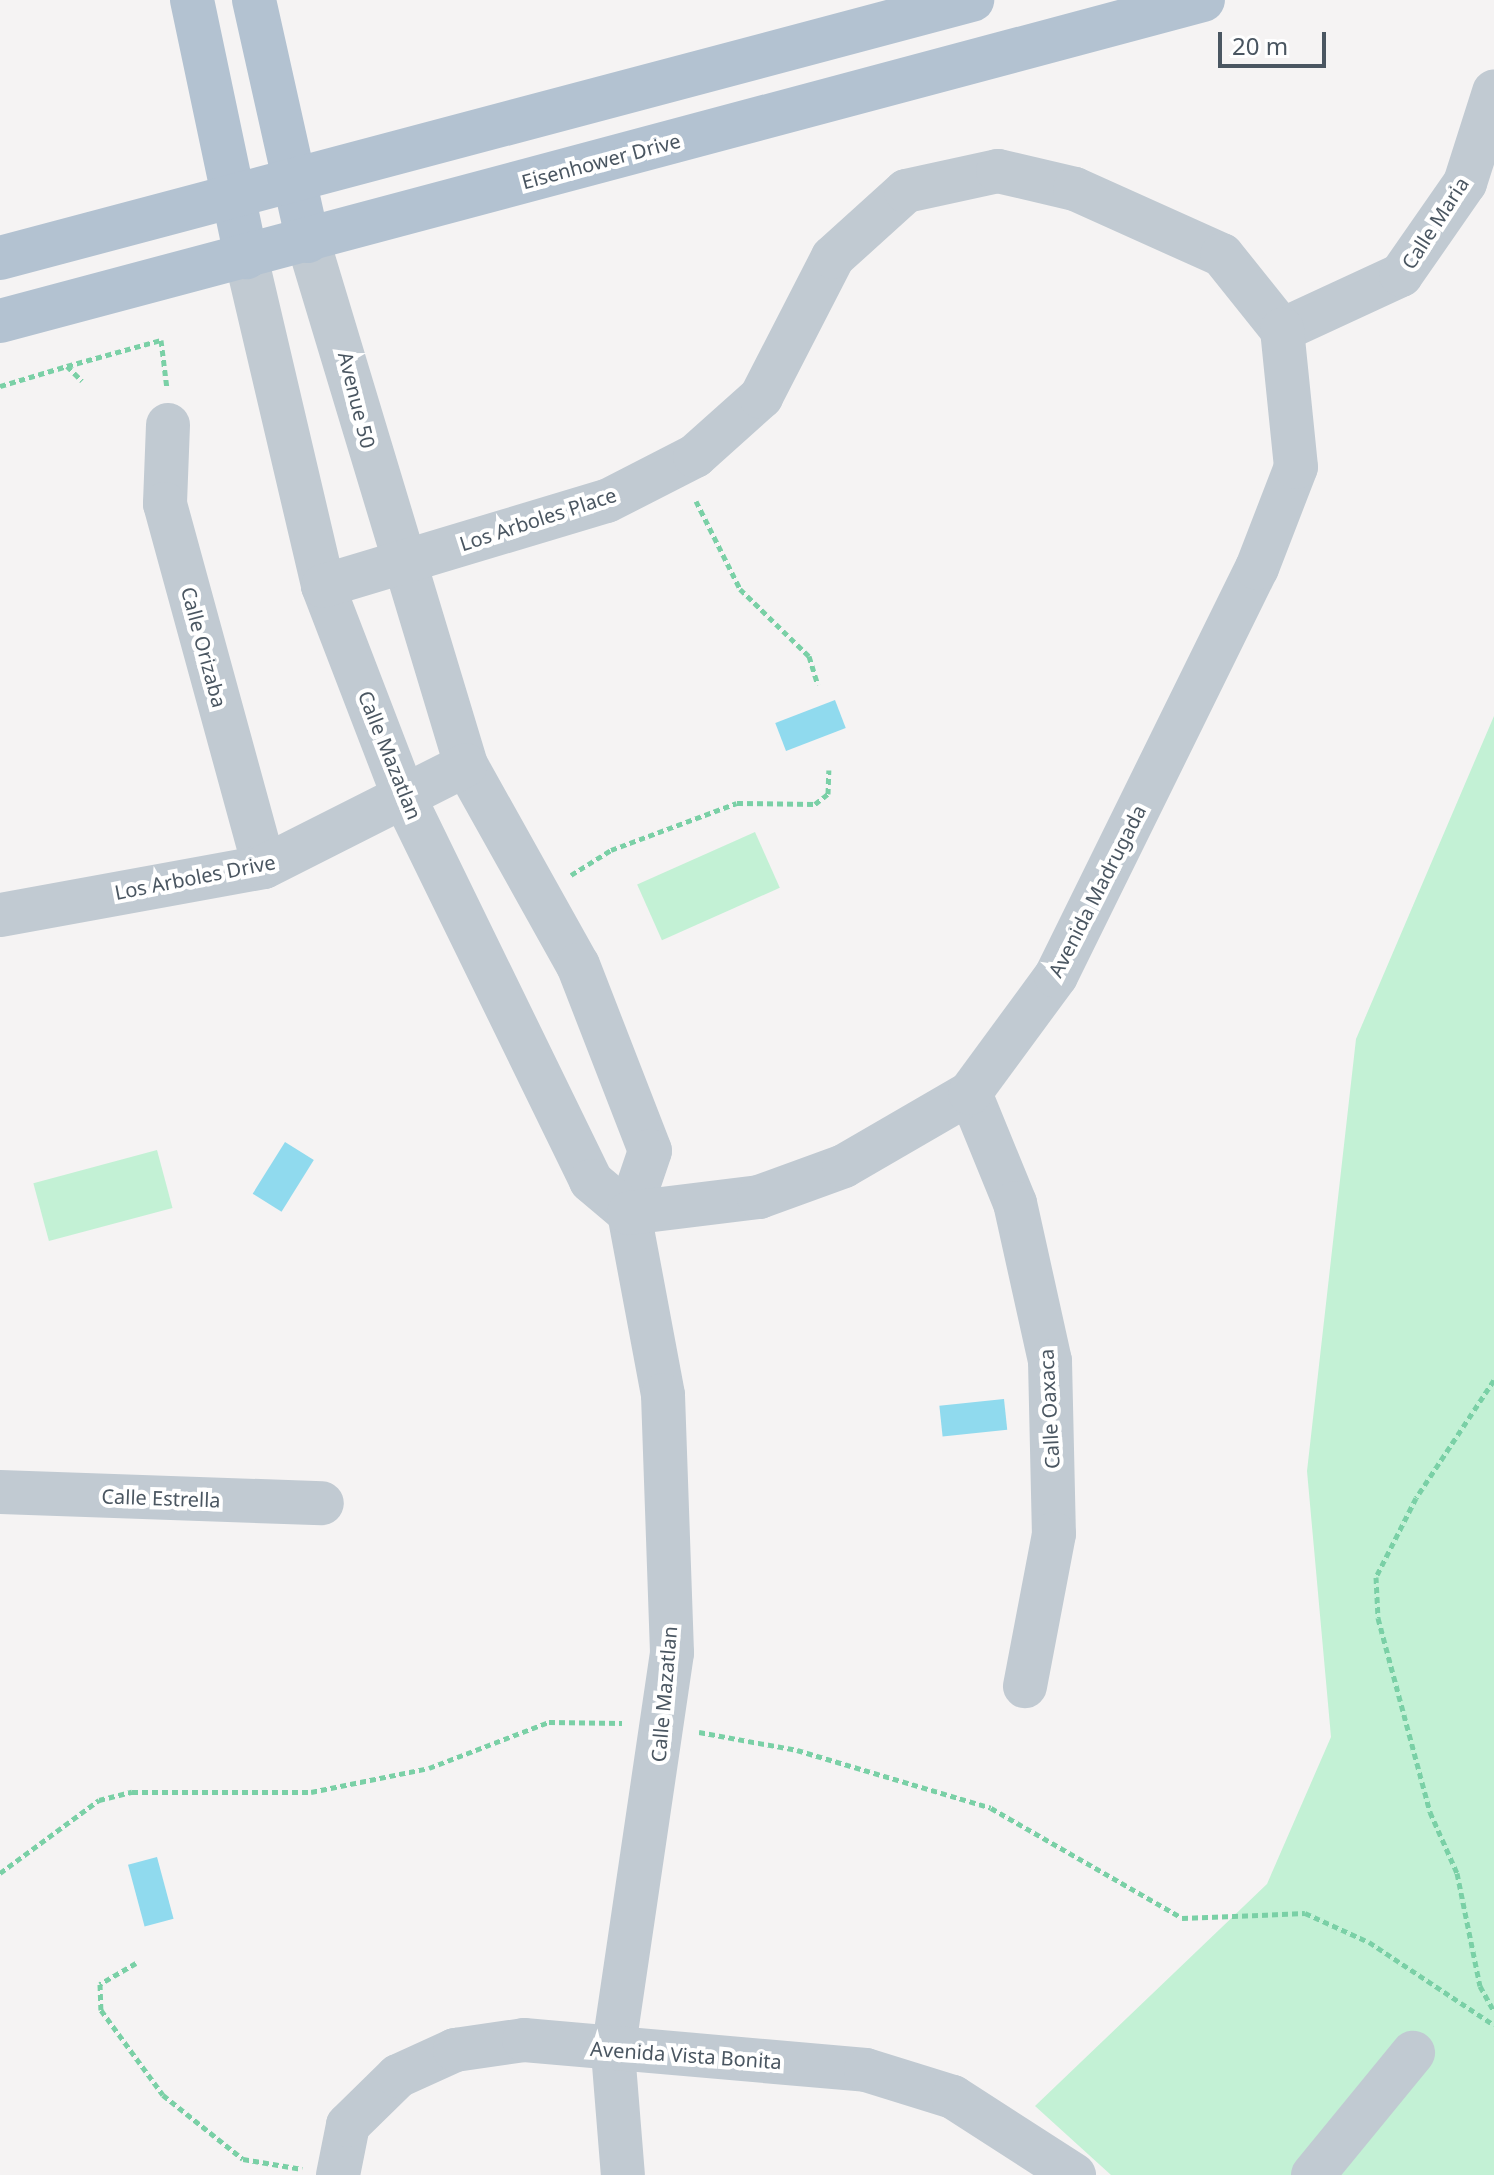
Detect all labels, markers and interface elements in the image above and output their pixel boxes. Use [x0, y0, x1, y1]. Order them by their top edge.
scale bar [1222, 16, 1330, 66]
text: 20 m [1232, 29, 1288, 62]
street label: Eisenhower Drive [519, 128, 683, 194]
street label: Calle Maria [1396, 173, 1474, 273]
street label: Avenue 50 [333, 349, 381, 451]
street label: Los Arboles Place [457, 482, 619, 556]
street label: Calle Orizaba [176, 584, 232, 710]
street label: Calle Mazatlan [353, 687, 427, 823]
street label: Avenida Madrugada [1043, 801, 1151, 981]
street label: Los Arboles Drive [112, 850, 278, 904]
street label: Calle Oaxaca [1034, 1348, 1064, 1470]
street label: Calle Estrella [101, 1484, 221, 1512]
street label: Calle Mazatlan [646, 1625, 682, 1763]
street label: Avenida Vista Bonita [589, 2036, 783, 2074]

